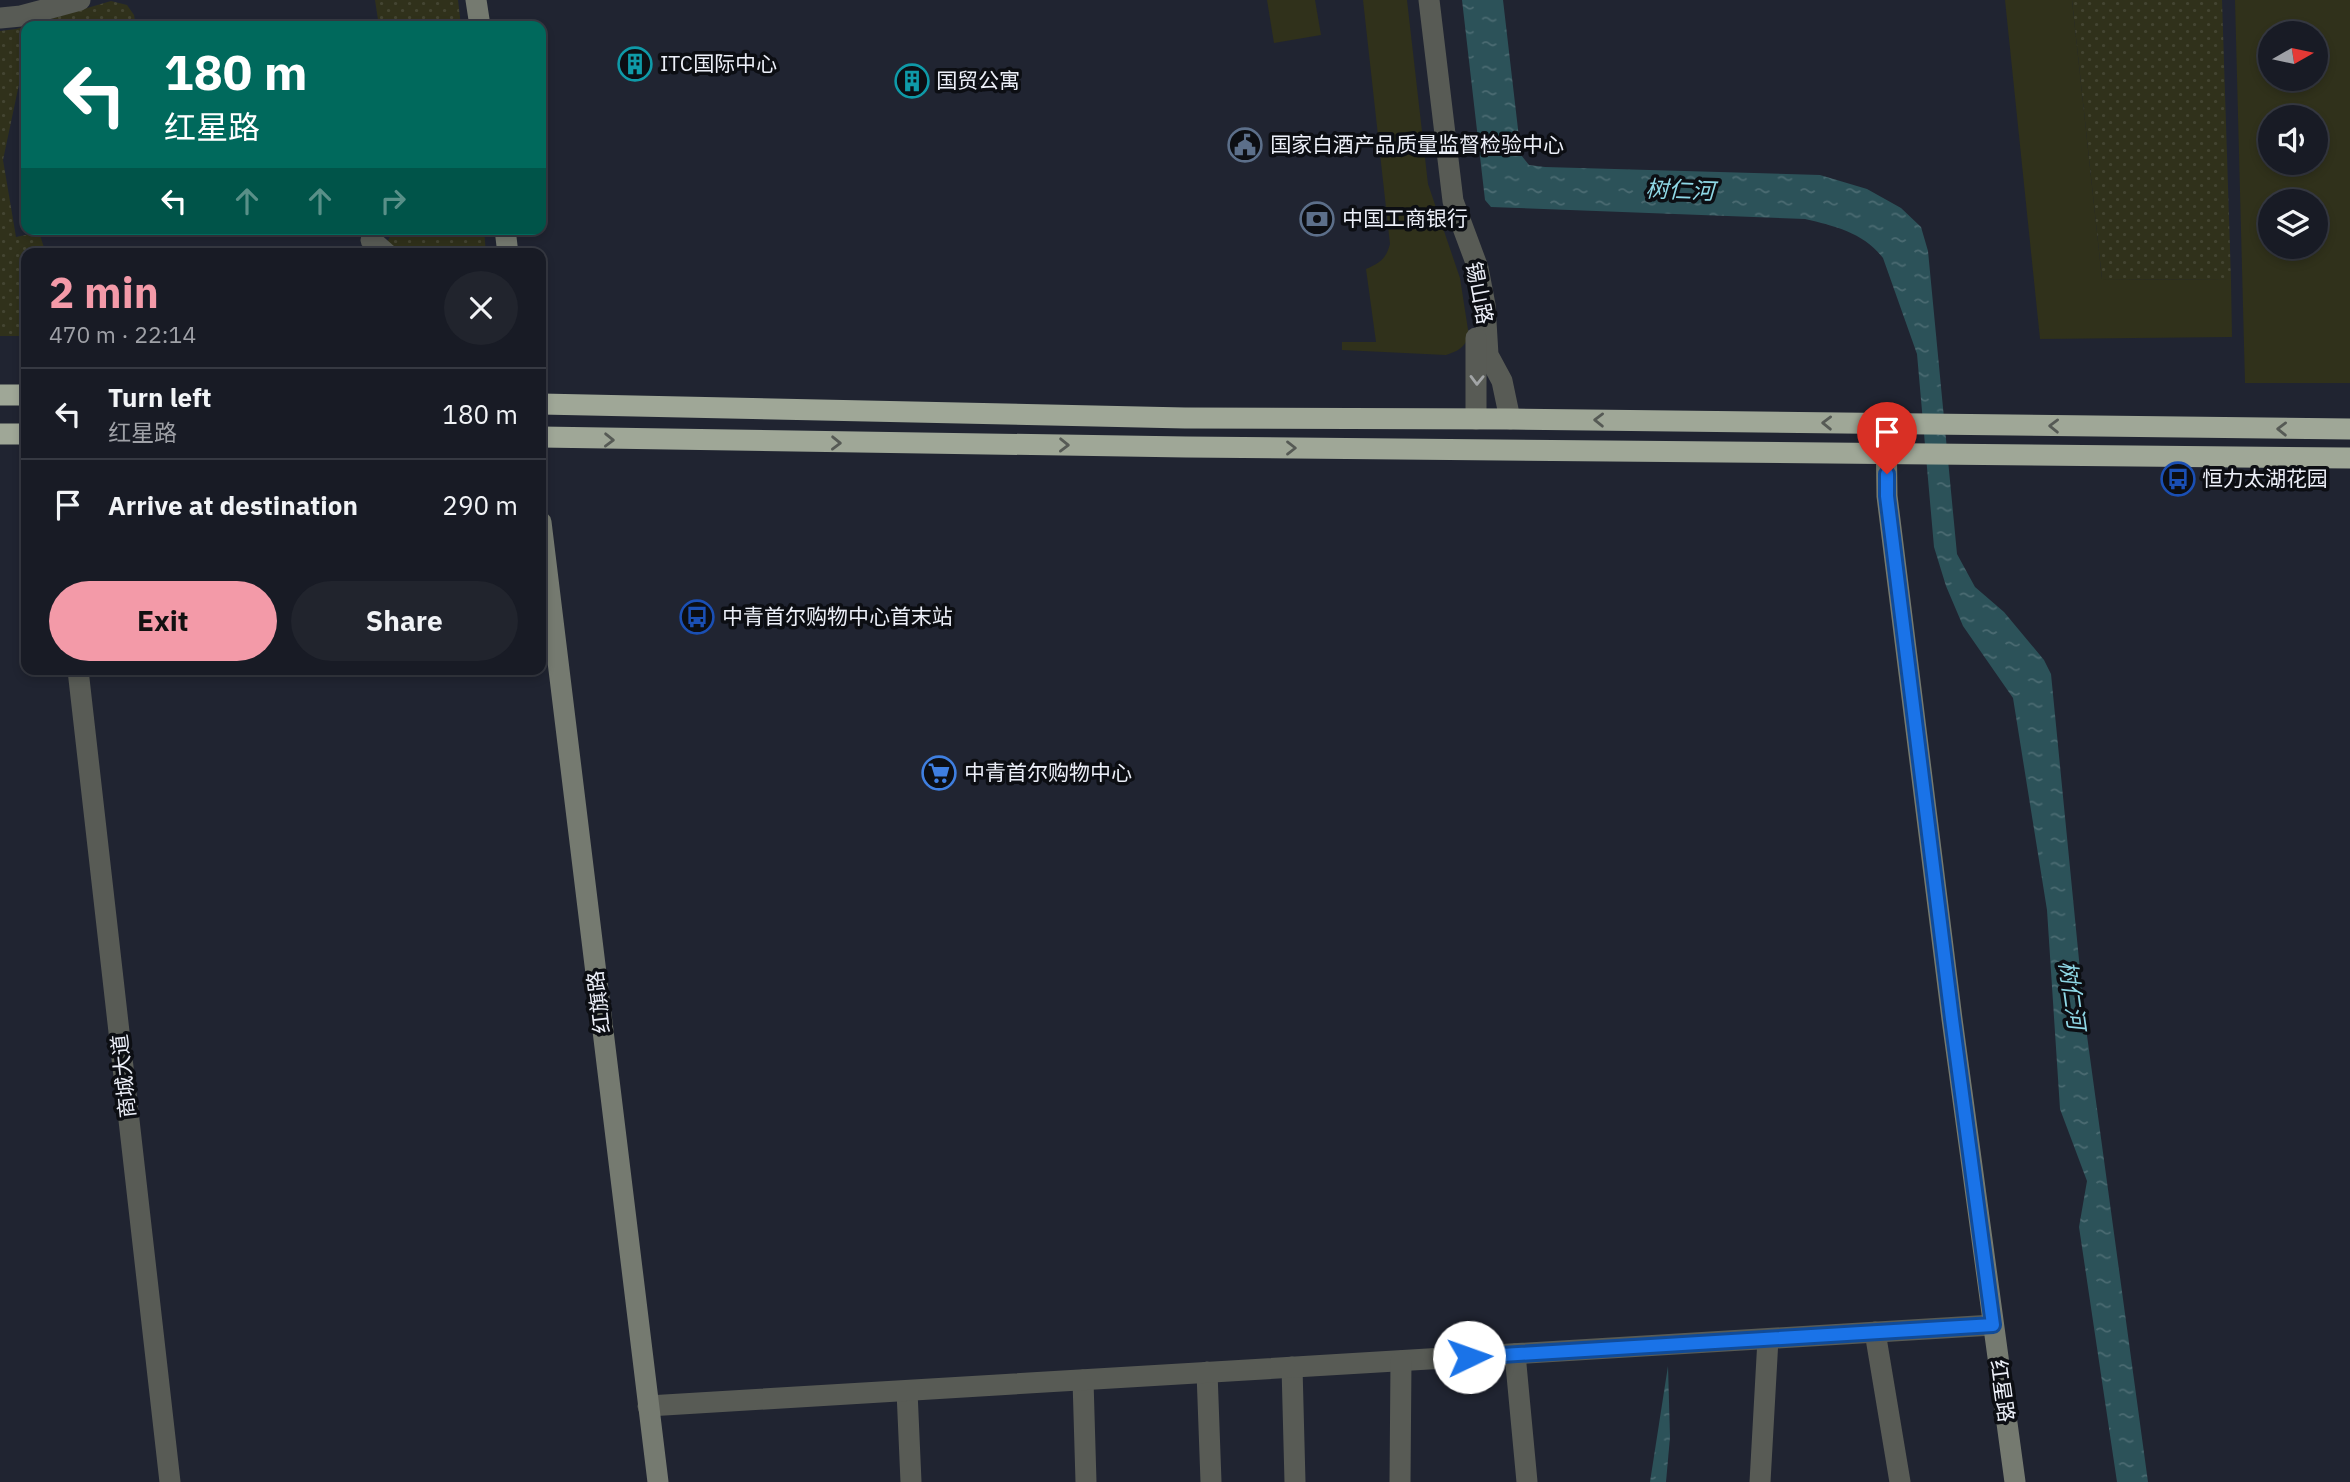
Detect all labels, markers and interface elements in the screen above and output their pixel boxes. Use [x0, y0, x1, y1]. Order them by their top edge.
north arrow [2258, 21, 2328, 91]
map controls [2258, 21, 2328, 259]
text: 180 m [164, 40, 308, 103]
building icon: ITC国际中心 [616, 45, 654, 83]
icon: left [49, 49, 140, 140]
place label: ITC国际中心 [660, 49, 777, 77]
building icon: 国贸公寓 [893, 62, 931, 100]
place label: 国贸公寓 [936, 66, 1020, 94]
button: sound [2258, 105, 2328, 175]
text: 红星路 [164, 106, 260, 148]
public building icon: 国家白酒产品质量监督检验中心 [1226, 126, 1264, 164]
place label: 国家白酒产品质量监督检验中心 [1270, 130, 1564, 158]
water label: 树仁河 [1645, 173, 1719, 205]
icon: left [155, 182, 193, 220]
icon: ahead [228, 182, 266, 220]
icon: ahead [301, 182, 339, 220]
icon: right [374, 182, 412, 220]
button: layers [2258, 189, 2328, 259]
bank icon: 中国工商银行 [1298, 200, 1336, 238]
place label: 中国工商银行 [1342, 204, 1468, 232]
street label: 锡山路 [1460, 259, 1500, 326]
text: 2 min [49, 265, 159, 320]
button: close [444, 271, 518, 345]
text: 470 m · 22:14 [49, 319, 196, 349]
one-way arrow [1469, 375, 1485, 385]
text: Turn left [108, 380, 211, 414]
icon: left [49, 395, 87, 433]
text: 180 m [442, 397, 518, 431]
pin [1857, 402, 1917, 474]
one-way arrow [1594, 412, 1604, 428]
icon: arrive [1868, 413, 1906, 451]
one-way arrow [1821, 415, 1832, 431]
text: 红星路 [108, 417, 177, 447]
one-way arrow [2049, 418, 2059, 434]
one-way arrow [2276, 421, 2287, 436]
one-way arrow [604, 432, 615, 448]
one-way arrow [831, 435, 842, 450]
one-way arrow [1059, 437, 1070, 453]
one-way arrow [1287, 440, 1297, 456]
bus stop icon: 恒力太湖花园 [2159, 460, 2197, 498]
place label: 恒力太湖花园 [2202, 464, 2328, 492]
icon: arrive [49, 486, 87, 524]
text: Arrive at destination [108, 488, 358, 522]
text: 290 m [442, 488, 518, 522]
button: Exit [49, 581, 277, 661]
button: Share [291, 581, 518, 661]
bus stop icon: 中青首尔购物中心首末站 [678, 598, 716, 636]
place label: 中青首尔购物中心首末站 [722, 602, 953, 630]
supermarket icon: 中青首尔购物中心 [920, 754, 958, 792]
place label: 中青首尔购物中心 [964, 758, 1132, 786]
water label: 树仁河 [2053, 959, 2093, 1035]
street label: 红旗路 [580, 969, 616, 1035]
street label: 商城大道 [105, 1033, 141, 1119]
position arrow [1432, 1320, 1506, 1394]
street label: 红星路 [1985, 1358, 2021, 1424]

